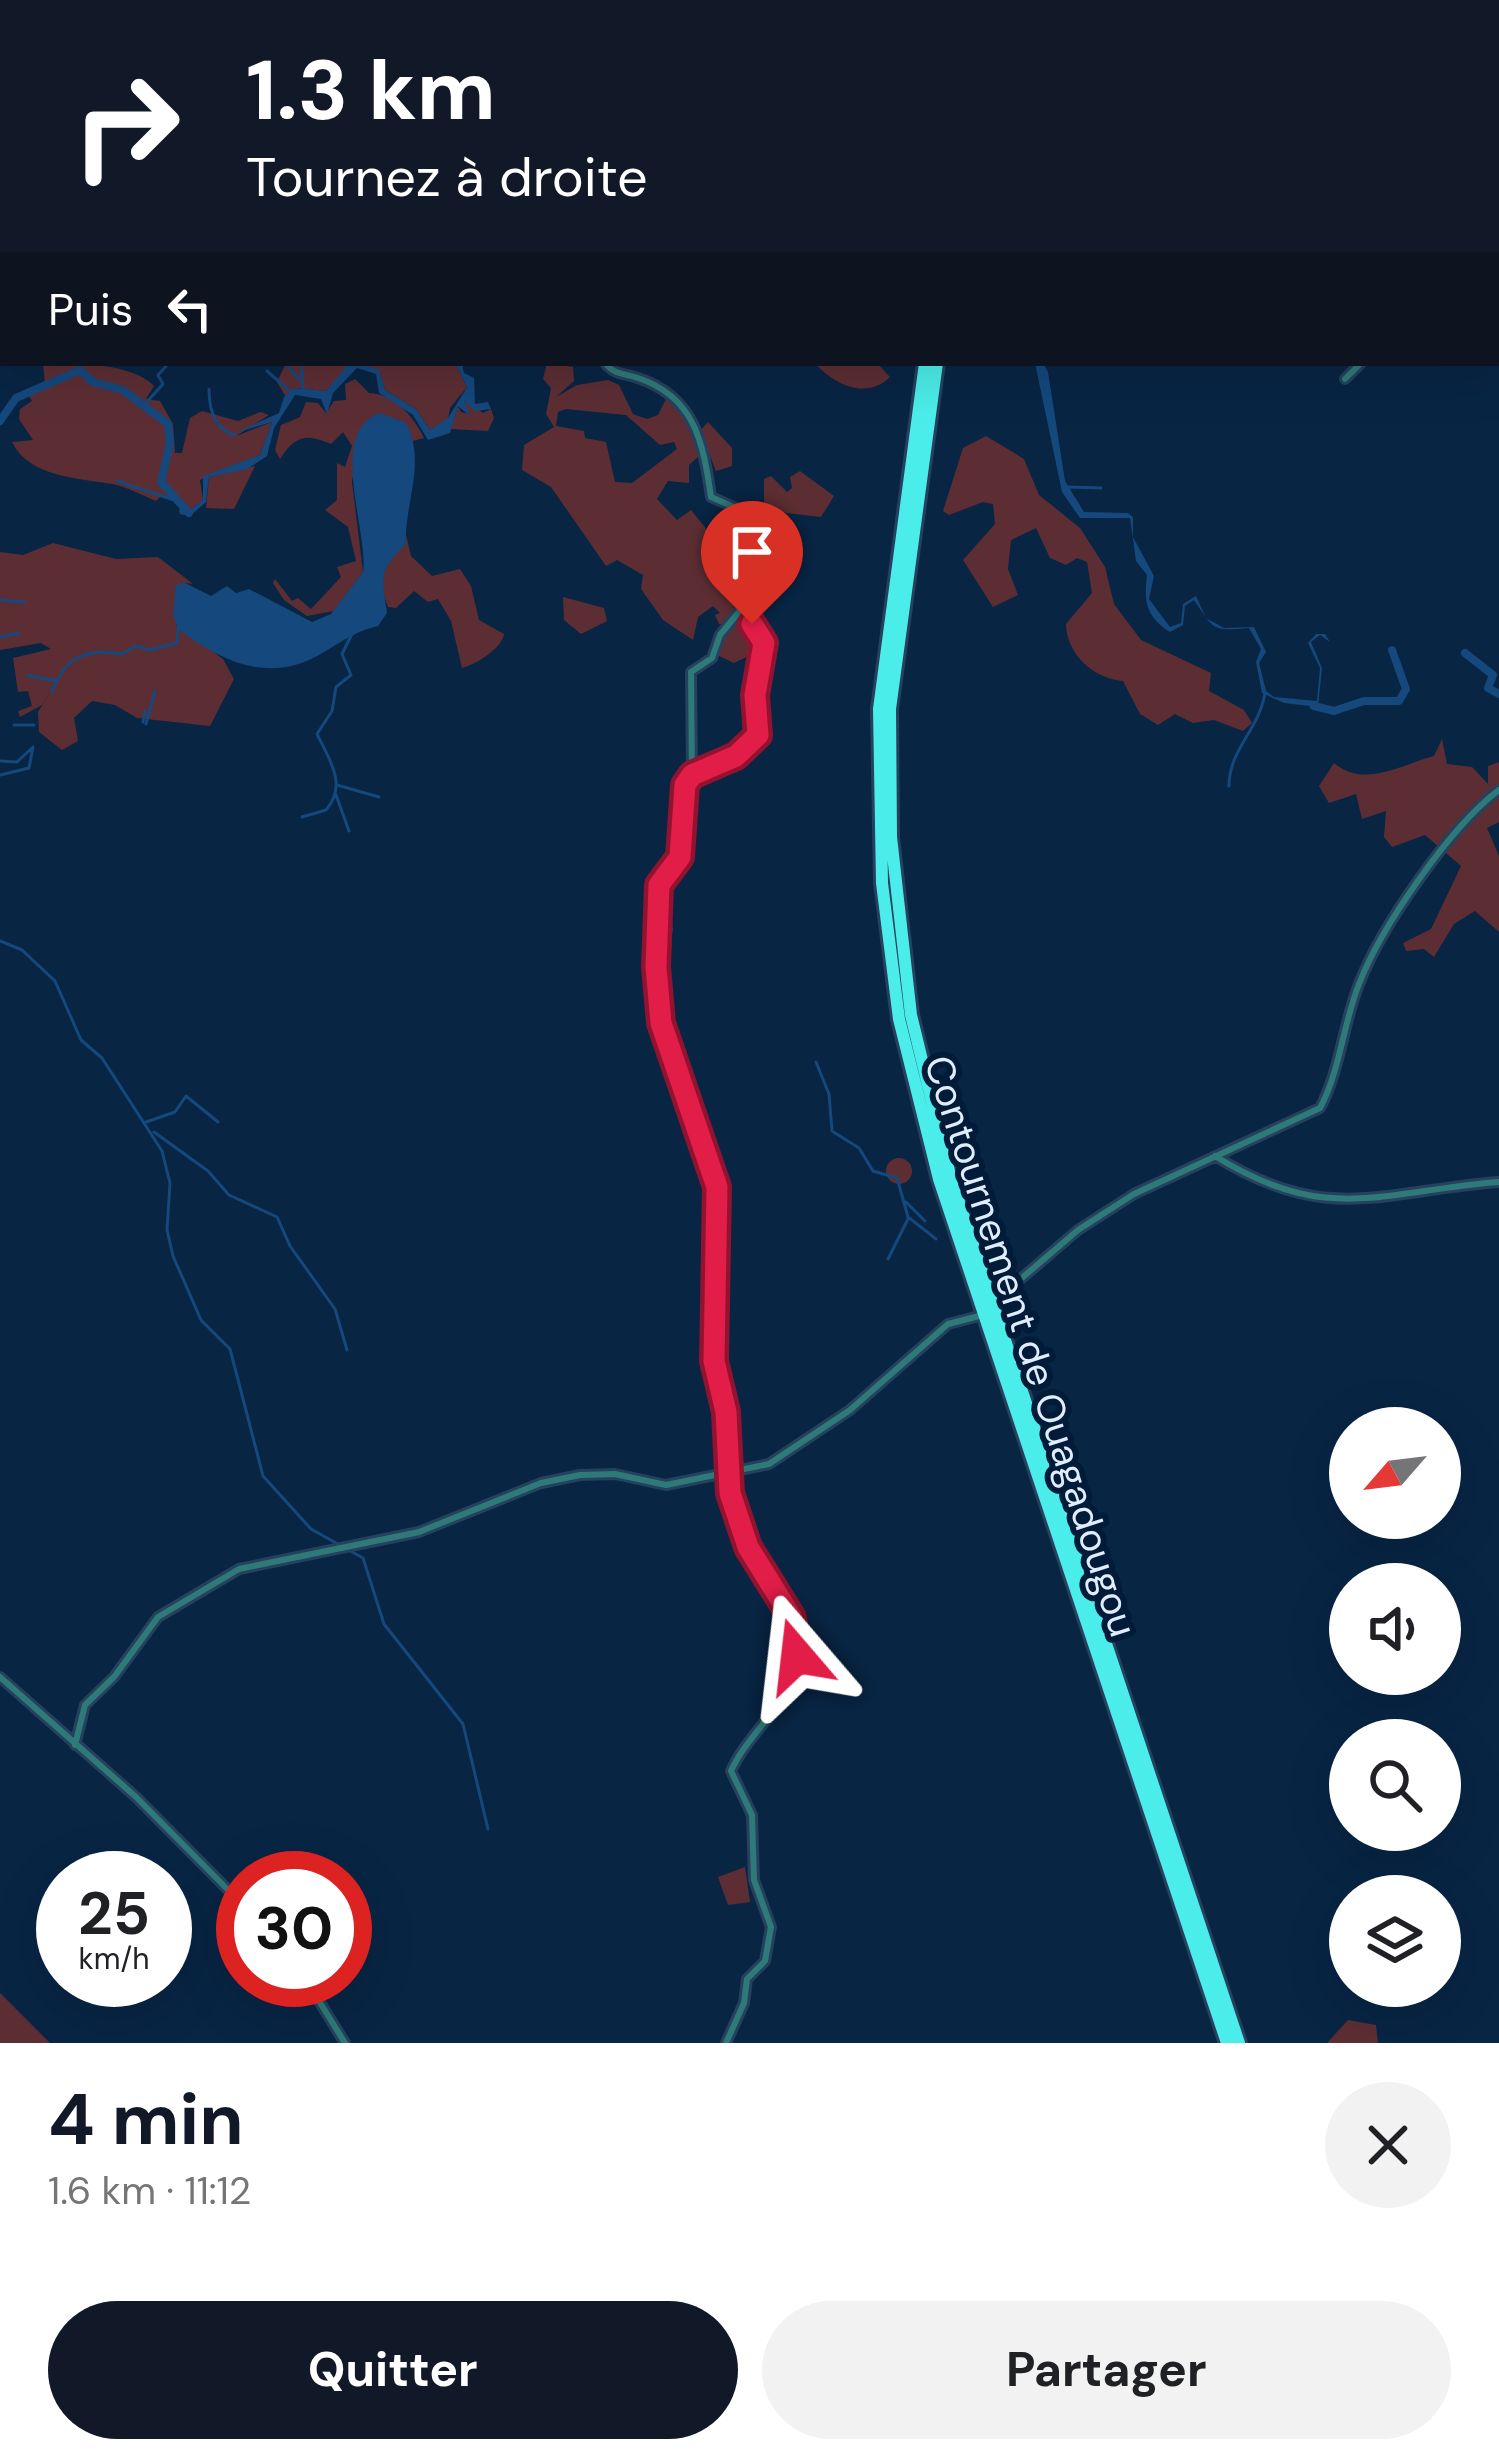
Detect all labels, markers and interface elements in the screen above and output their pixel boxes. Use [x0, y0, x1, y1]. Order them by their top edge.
text: 1.3 km [246, 36, 496, 145]
icon: right [48, 48, 204, 204]
text: Tournez à droite [246, 142, 648, 213]
icon: left [157, 276, 223, 342]
text: Puis [48, 280, 133, 339]
pin [701, 501, 803, 624]
icon: arrive [719, 519, 785, 585]
street label: Contournement de Ouagadougou [913, 1049, 1149, 1643]
north arrow [1329, 1407, 1461, 1539]
map controls [1329, 1407, 1461, 2007]
button: sound [1329, 1563, 1461, 1695]
position arrow [734, 1593, 860, 1719]
button: search [1329, 1719, 1461, 1851]
speed limit sign: 30 [216, 1851, 372, 2007]
text: 25 [78, 1874, 150, 1953]
button: layers [1329, 1875, 1461, 2007]
text: km/h [79, 1939, 149, 1978]
text: 4 min [48, 2073, 244, 2166]
button: close [1325, 2082, 1451, 2208]
text: 1.6 km · 11:12 [48, 2165, 251, 2216]
button: Quitter [48, 2301, 738, 2439]
button: Partager [762, 2301, 1451, 2439]

